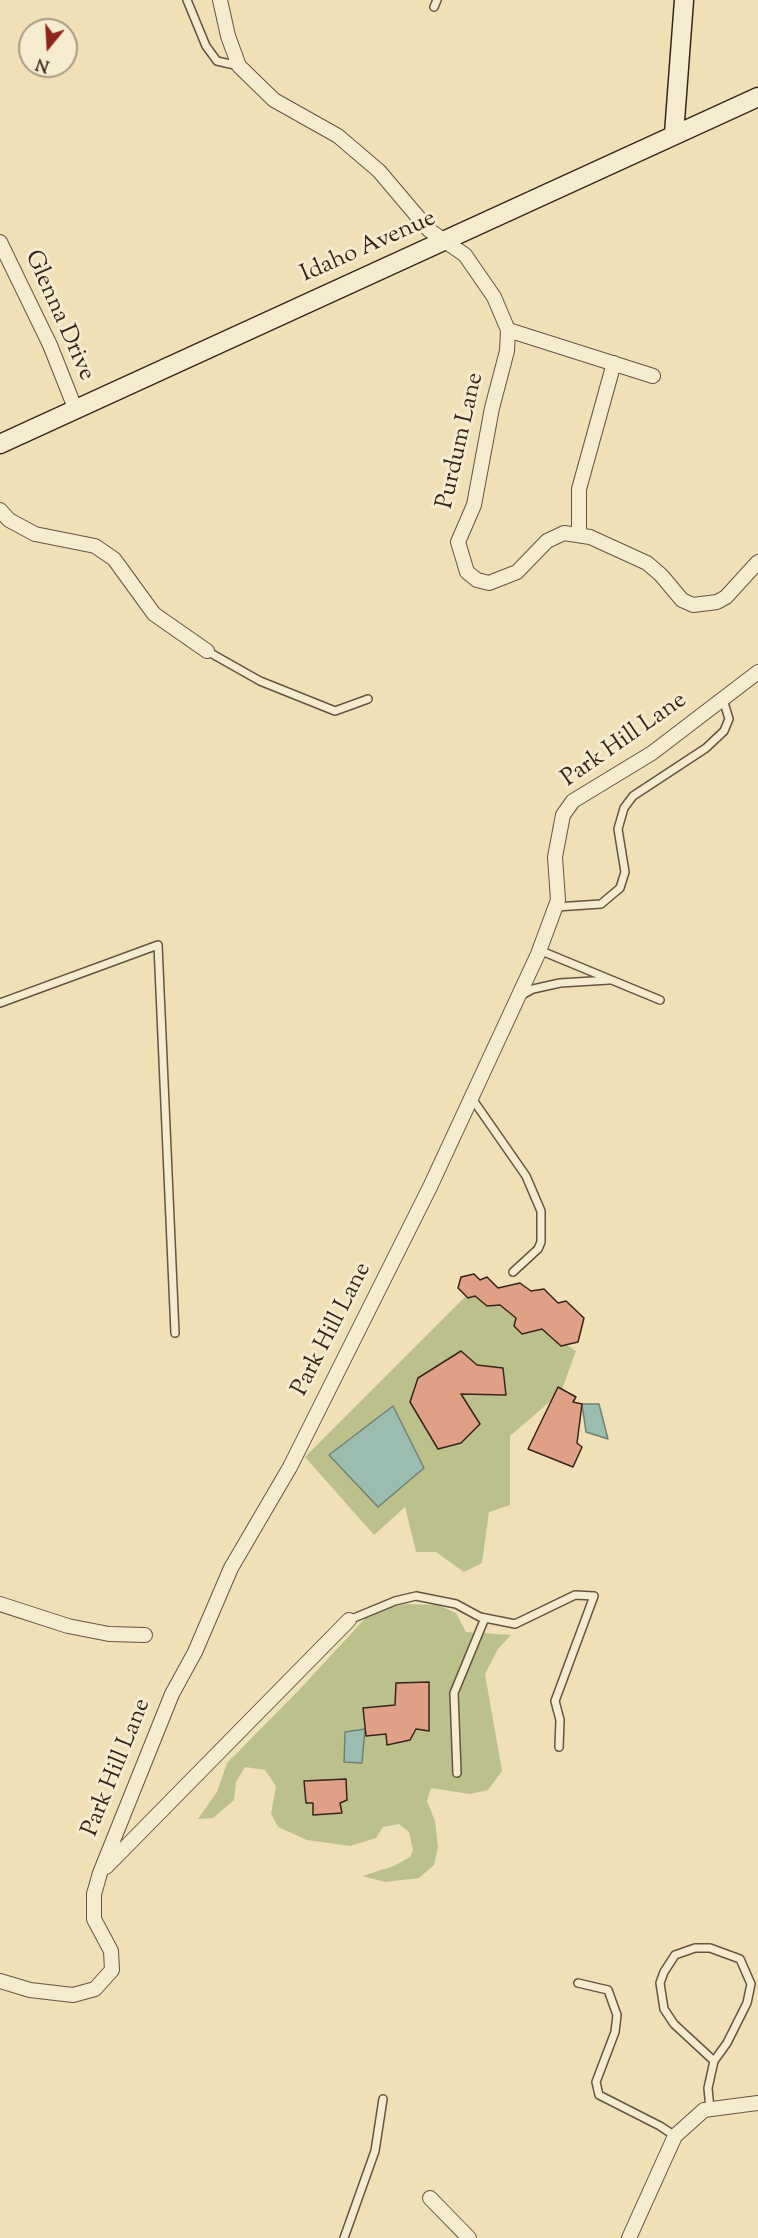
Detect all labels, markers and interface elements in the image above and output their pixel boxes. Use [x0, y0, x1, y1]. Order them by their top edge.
north arrow [18, 18, 78, 78]
text: N [33, 51, 53, 77]
street label: Idaho Avenue [297, 205, 441, 291]
street label: Glenna Drive [16, 246, 100, 386]
street label: Purdum Lane [432, 370, 492, 512]
street label: Park Hill Lane [557, 687, 693, 795]
street label: Park Hill Lane [287, 1258, 379, 1402]
street label: Park Hill Lane [77, 1695, 159, 1841]

